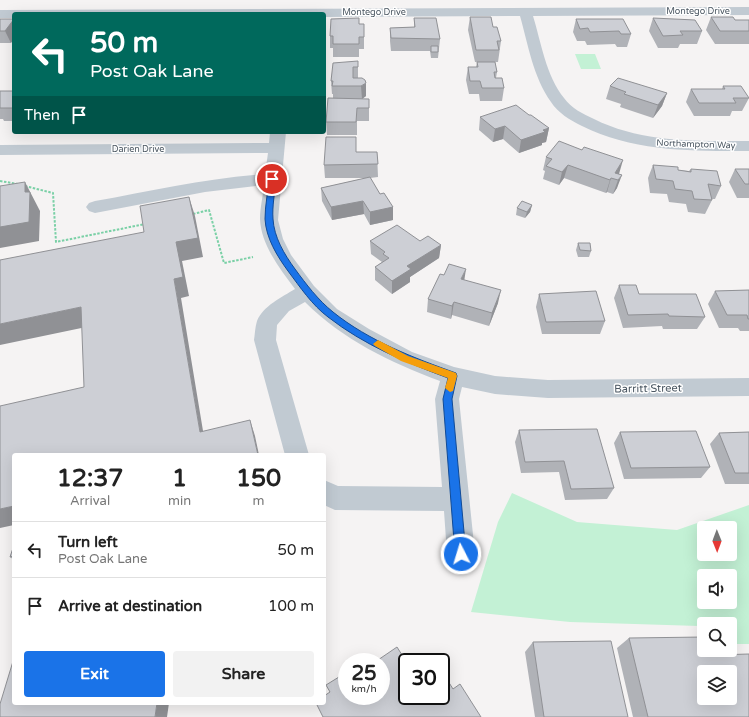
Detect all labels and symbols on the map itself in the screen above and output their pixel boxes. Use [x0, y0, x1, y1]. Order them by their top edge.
street label: Montego Drive [666, 6, 730, 17]
street label: Montego Drive [342, 7, 406, 18]
street label: Northampton Way [656, 138, 736, 151]
street label: Darien Drive [112, 144, 164, 155]
pin [255, 162, 289, 196]
street label: Barritt Street [614, 381, 682, 396]
north arrow [697, 521, 737, 561]
position arrow [440, 533, 482, 575]
speed limit sign: 30 [398, 653, 450, 705]

